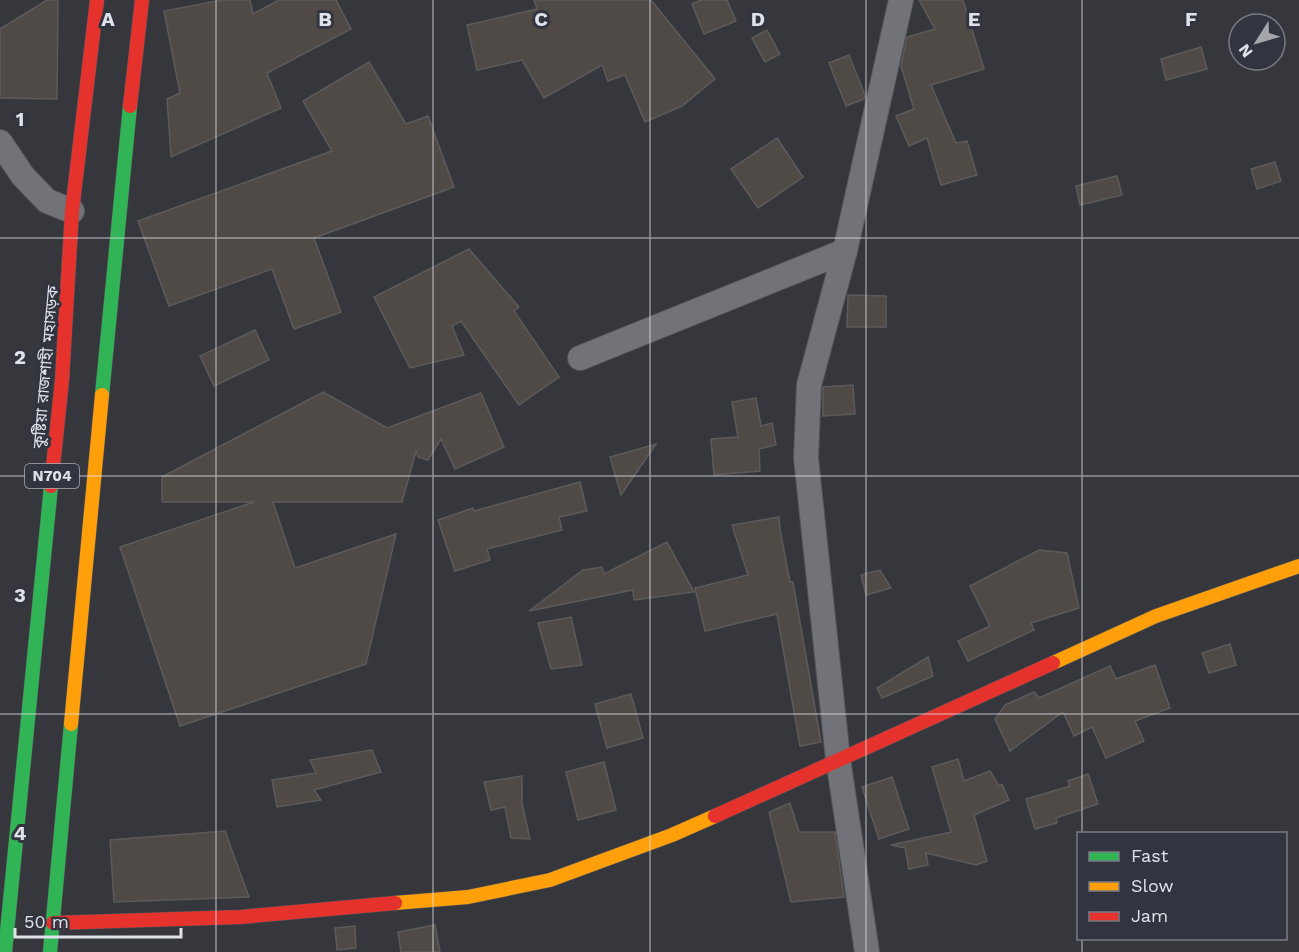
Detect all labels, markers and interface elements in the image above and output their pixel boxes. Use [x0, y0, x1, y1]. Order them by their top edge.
text: A [101, 7, 115, 31]
text: B [318, 7, 332, 31]
text: C [534, 7, 548, 31]
text: D [751, 7, 765, 31]
text: E [968, 7, 980, 31]
text: F [1185, 7, 1197, 31]
north arrow [1227, 12, 1287, 72]
text: N [1234, 40, 1257, 61]
text: 1 [16, 107, 24, 131]
street label: কুষ্টিয়া রাজশাহী মহাসড়ক [29, 284, 62, 450]
text: 2 [14, 345, 26, 369]
road number: N704 [25, 464, 79, 488]
text: 3 [14, 583, 26, 607]
text: 4 [14, 821, 27, 845]
legend [1077, 832, 1287, 940]
text: Fast [1131, 845, 1169, 866]
text: Slow [1131, 875, 1174, 896]
scale bar [15, 901, 182, 939]
text: Jam [1131, 905, 1168, 926]
text: 50 m [24, 911, 69, 932]

